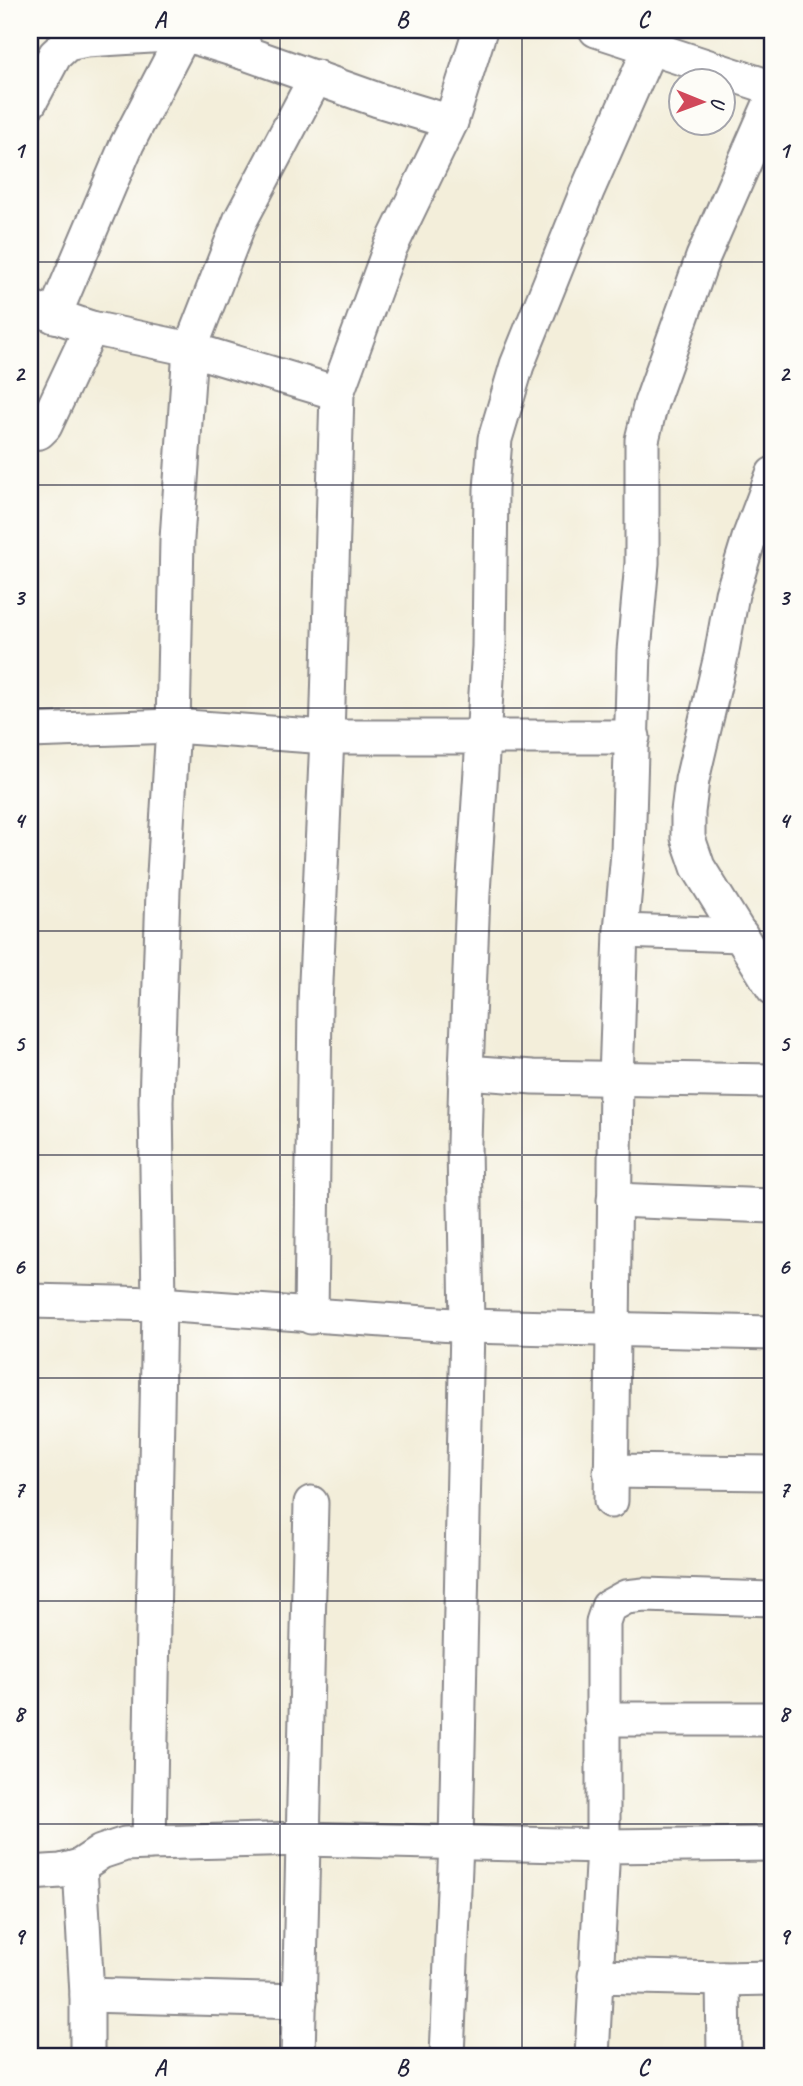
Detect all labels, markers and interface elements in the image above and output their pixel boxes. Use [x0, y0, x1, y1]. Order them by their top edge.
text: A [154, 5, 168, 34]
text: B [396, 5, 410, 34]
text: C [638, 5, 652, 34]
north arrow [666, 66, 736, 136]
text: U [706, 97, 730, 111]
text: 1 [14, 136, 27, 165]
text: 1 [779, 136, 792, 165]
text: 2 [14, 359, 27, 388]
text: 2 [779, 359, 792, 388]
text: 3 [14, 583, 27, 612]
text: 3 [779, 583, 792, 612]
text: 4 [14, 806, 27, 835]
text: 4 [779, 806, 792, 835]
text: 5 [14, 1029, 26, 1058]
text: 5 [779, 1029, 791, 1058]
text: 6 [14, 1252, 27, 1281]
text: 6 [779, 1252, 792, 1281]
text: 7 [14, 1475, 27, 1504]
text: 7 [779, 1475, 792, 1504]
text: 8 [14, 1699, 27, 1728]
text: 8 [779, 1699, 792, 1728]
text: 9 [14, 1922, 27, 1951]
text: 9 [779, 1922, 792, 1951]
text: A [154, 2053, 168, 2082]
text: B [396, 2053, 410, 2082]
text: C [638, 2053, 652, 2082]

